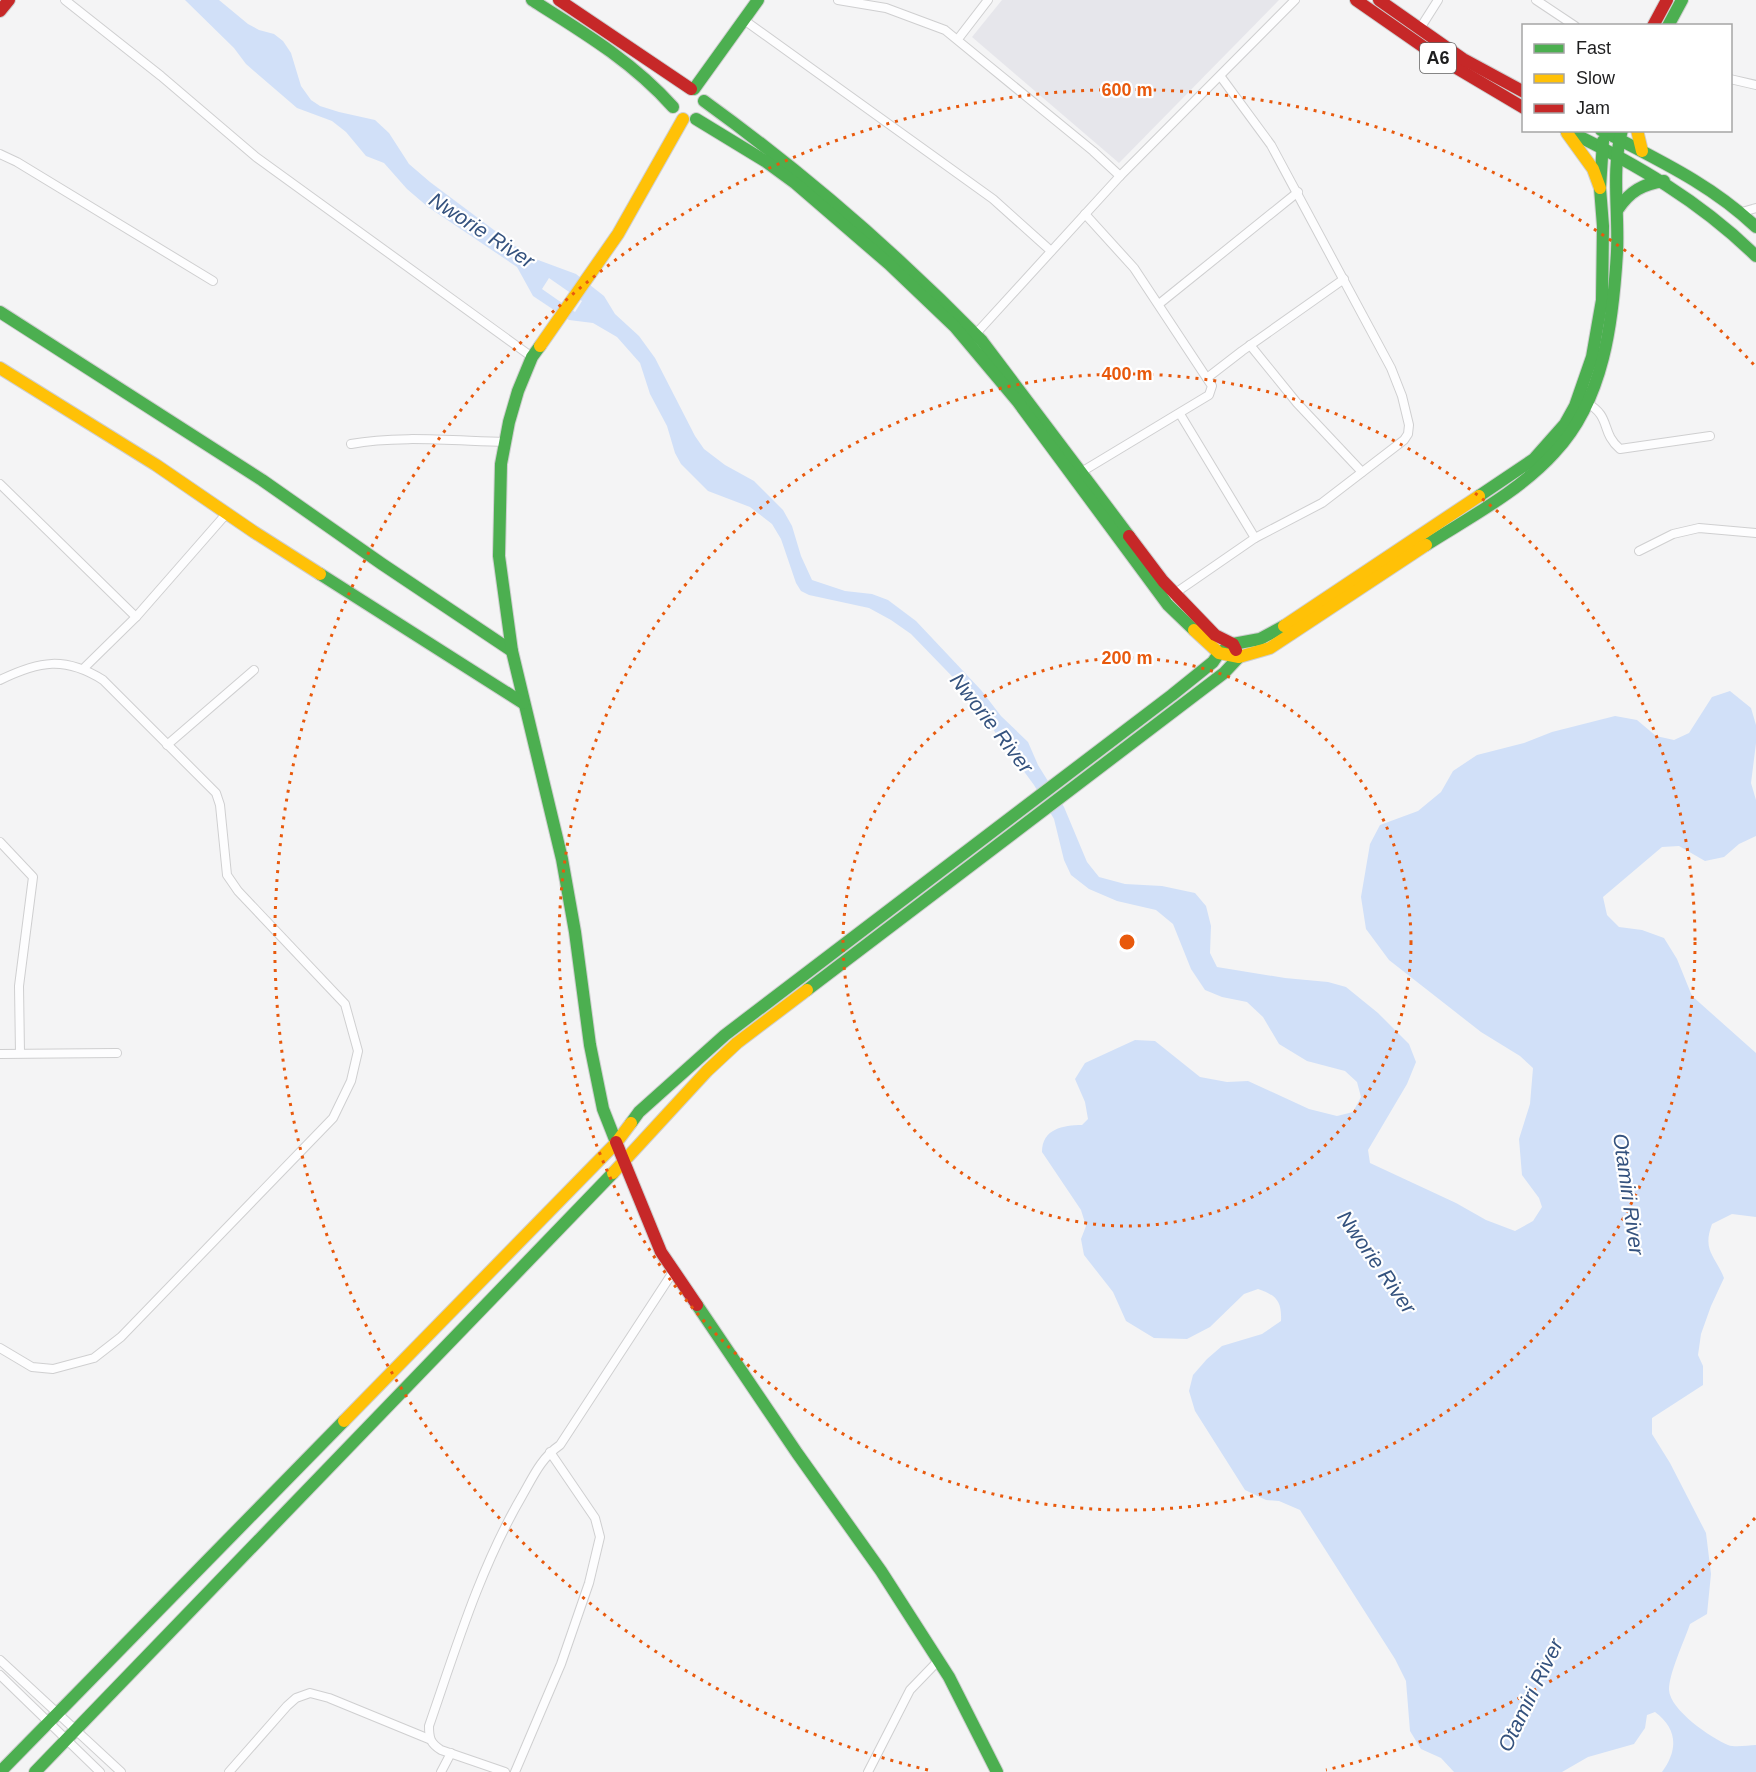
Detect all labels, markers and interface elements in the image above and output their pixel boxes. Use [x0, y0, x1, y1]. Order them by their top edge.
legend [1522, 24, 1732, 132]
text: Fast [1576, 38, 1611, 58]
road number: A6 [1420, 43, 1456, 73]
text: Slow [1576, 68, 1616, 88]
text: 600 m [1101, 80, 1153, 100]
text: Jam [1576, 98, 1610, 118]
water label: Nworie River [425, 188, 540, 273]
text: 400 m [1101, 364, 1153, 384]
text: 200 m [1101, 648, 1153, 668]
water label: Nworie River [946, 669, 1039, 778]
centre of rings [1117, 932, 1137, 952]
water label: Otamiri River [1609, 1132, 1649, 1257]
water label: Nworie River [1333, 1206, 1421, 1319]
water label: Otamiri River [1493, 1634, 1568, 1755]

